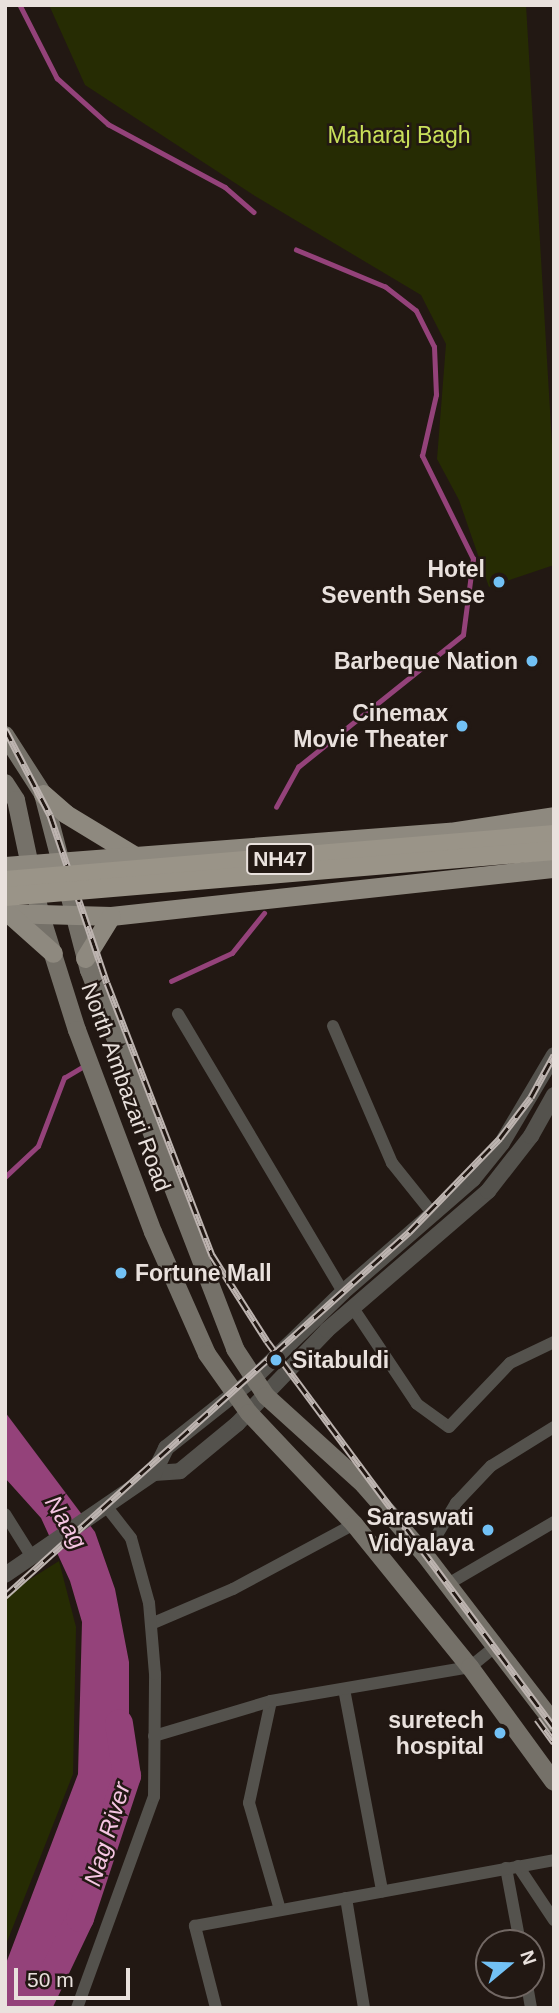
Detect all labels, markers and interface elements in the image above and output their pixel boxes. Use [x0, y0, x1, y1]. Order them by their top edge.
park label: Maharaj Bagh [327, 121, 471, 149]
place label: Hotel Seventh Sense [321, 555, 485, 609]
marker: Hotel Seventh Sense [491, 574, 507, 590]
place label: Barbeque Nation [334, 647, 518, 675]
marker: Barbeque Nation [524, 653, 540, 669]
place label: Cinemax Movie Theater [293, 699, 448, 753]
marker: Cinemax Movie Theater [454, 718, 470, 734]
road number: NH47 [245, 842, 315, 876]
street label: North Ambazari Road [75, 978, 177, 1196]
place label: Fortune Mall [135, 1259, 272, 1287]
marker: Fortune Mall [113, 1265, 129, 1281]
place label: Sitabuldi [292, 1346, 389, 1374]
marker: Sitabuldi [266, 1350, 286, 1370]
water label: Naag [39, 1490, 93, 1554]
place label: Saraswati Vidyalaya [367, 1503, 474, 1557]
marker: Saraswati Vidyalaya [480, 1522, 496, 1538]
place label: suretech hospital [388, 1706, 484, 1760]
marker: suretech hospital [490, 1723, 510, 1743]
water label: Nag River [78, 1779, 136, 1889]
north arrow [475, 1929, 545, 1999]
text: N [516, 1948, 541, 1968]
scale bar [18, 1954, 133, 1998]
text: 50 m [27, 1968, 74, 1991]

